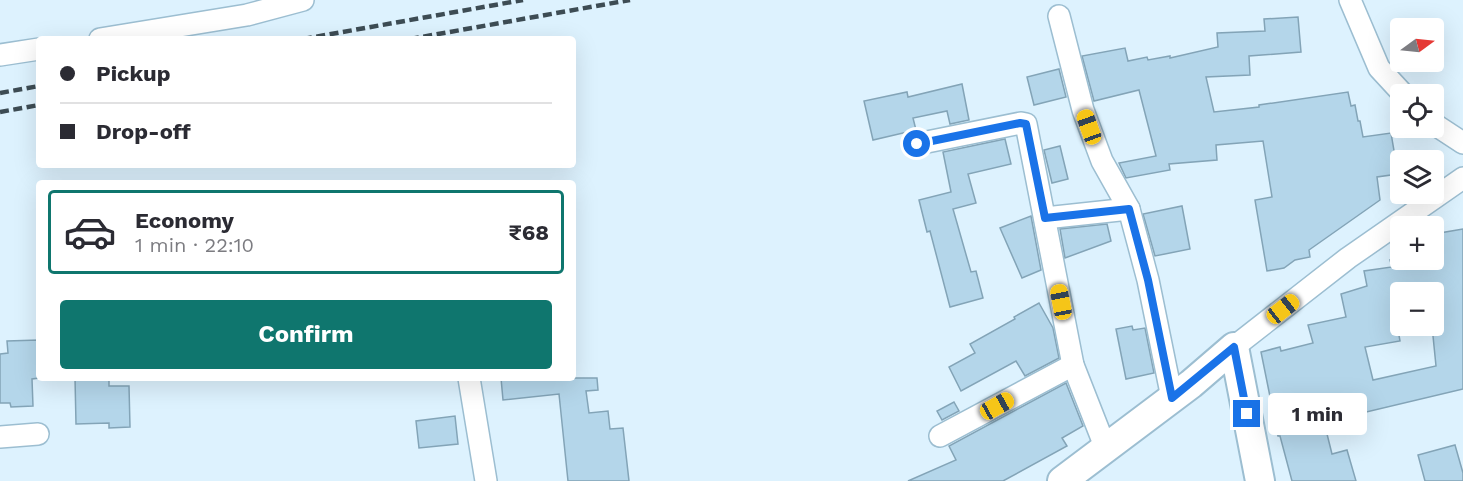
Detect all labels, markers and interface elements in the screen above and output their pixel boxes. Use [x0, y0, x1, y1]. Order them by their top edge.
north arrow [1390, 18, 1444, 72]
map controls [1390, 18, 1444, 336]
text: Pickup [96, 61, 171, 86]
button: locate [1390, 84, 1444, 138]
car [1074, 107, 1104, 147]
text: Drop-off [96, 119, 191, 144]
route start [903, 130, 930, 157]
button: layers [1390, 150, 1444, 204]
icon: car [63, 205, 117, 259]
text: Economy [135, 208, 234, 233]
button: + [1390, 216, 1444, 270]
text: ₹68 [508, 220, 549, 245]
text: 1 min · 22:10 [135, 233, 254, 257]
button: − [1390, 282, 1444, 336]
car [1049, 283, 1073, 321]
car [1263, 291, 1303, 327]
button: Confirm [60, 300, 552, 369]
car [977, 389, 1017, 423]
callout: 1 min [1268, 393, 1367, 435]
route end [1233, 400, 1260, 427]
text: 1 min [1292, 402, 1343, 426]

